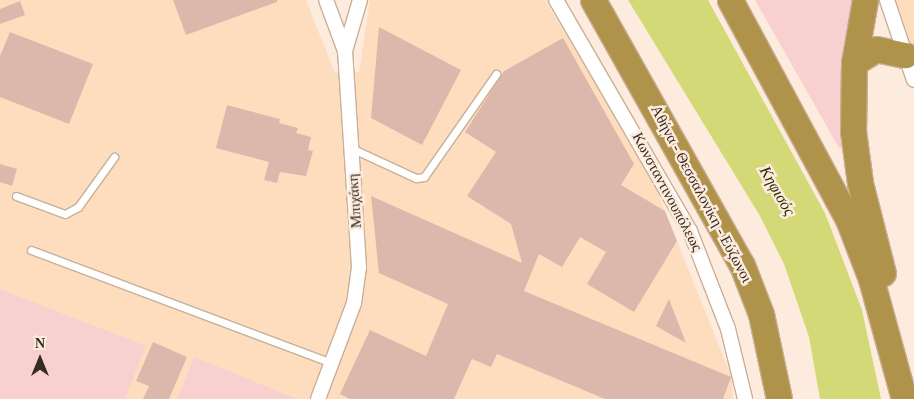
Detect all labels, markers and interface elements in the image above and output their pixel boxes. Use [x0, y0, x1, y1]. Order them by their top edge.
street label: Αθήνα - Θεσσαλονίκη - Εύζωνοι [647, 102, 755, 286]
street label: Κωνσταντινουπόλεως [628, 130, 706, 254]
water label: Κηφισός [755, 163, 799, 219]
street label: Μπιχάκη [344, 173, 366, 229]
north arrow [15, 334, 65, 384]
text: N [35, 336, 45, 351]

